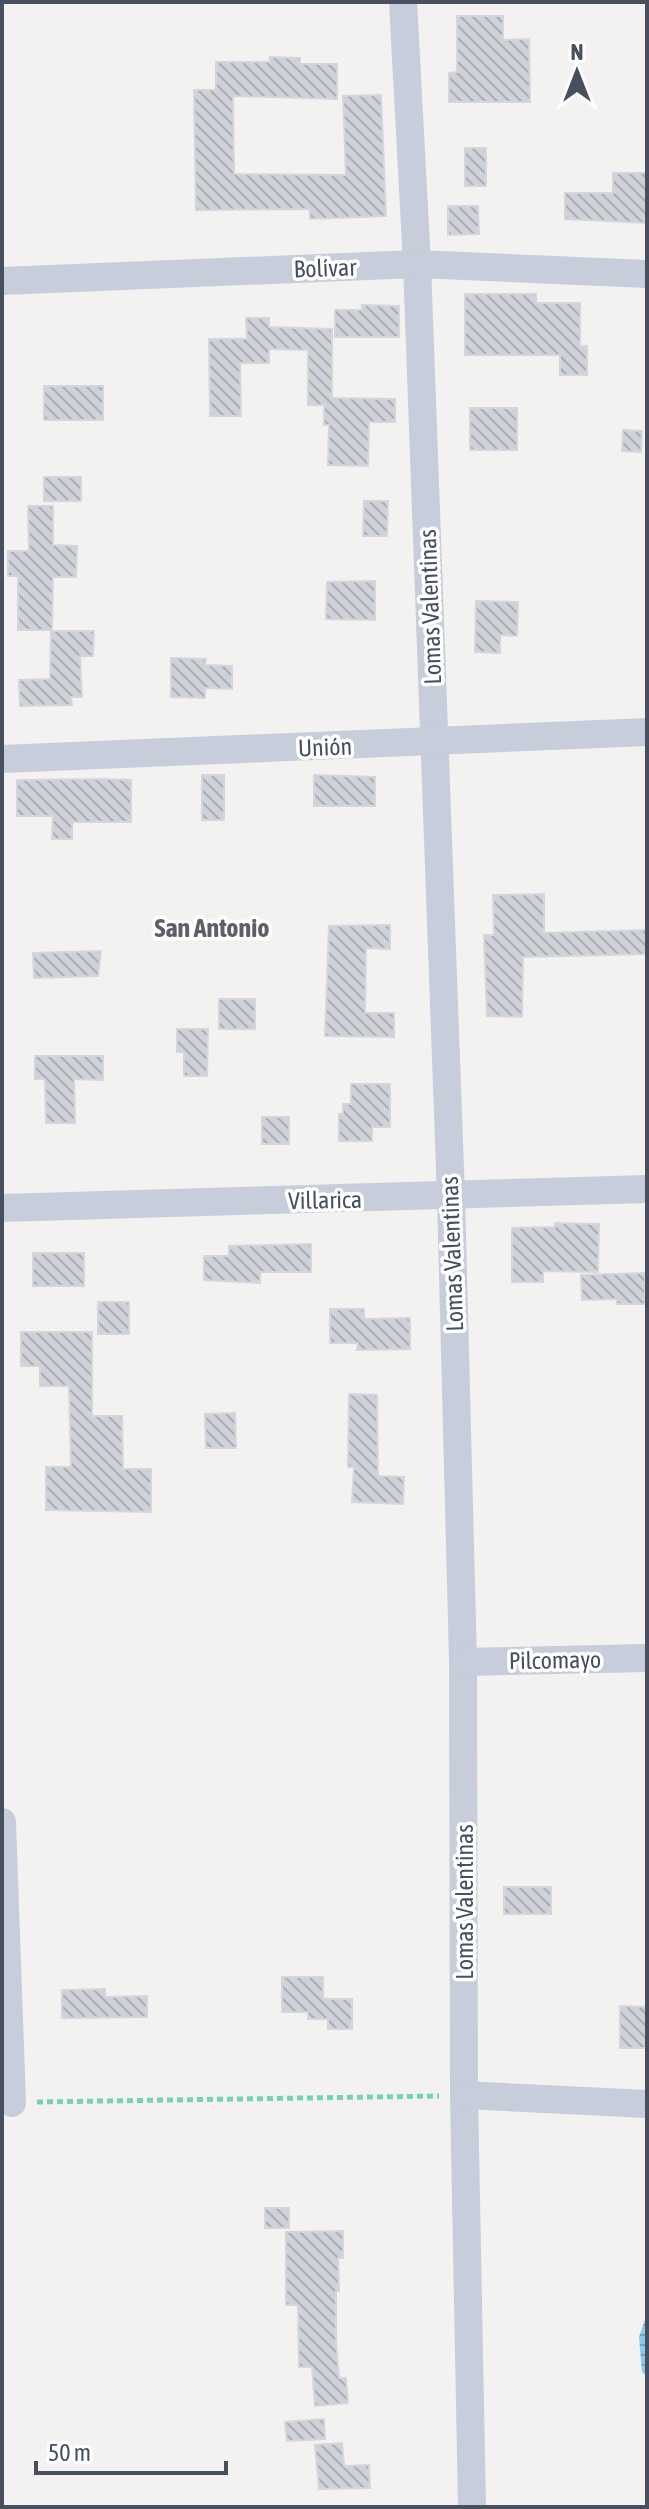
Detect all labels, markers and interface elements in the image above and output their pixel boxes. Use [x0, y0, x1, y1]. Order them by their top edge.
north arrow [537, 32, 617, 112]
text: N [571, 39, 583, 65]
street label: Bolívar [293, 253, 358, 283]
street label: Lomas Valentinas [414, 529, 446, 685]
street label: Unión [297, 733, 353, 761]
district label: San Antonio [155, 913, 269, 943]
street label: Lomas Valentinas [436, 1176, 468, 1332]
street label: Villarica [288, 1186, 362, 1214]
street label: Pilcomayo [509, 1646, 601, 1674]
street label: Lomas Valentinas [451, 1824, 478, 1980]
scale bar [36, 2425, 226, 2475]
text: 50 m [48, 2439, 91, 2466]

